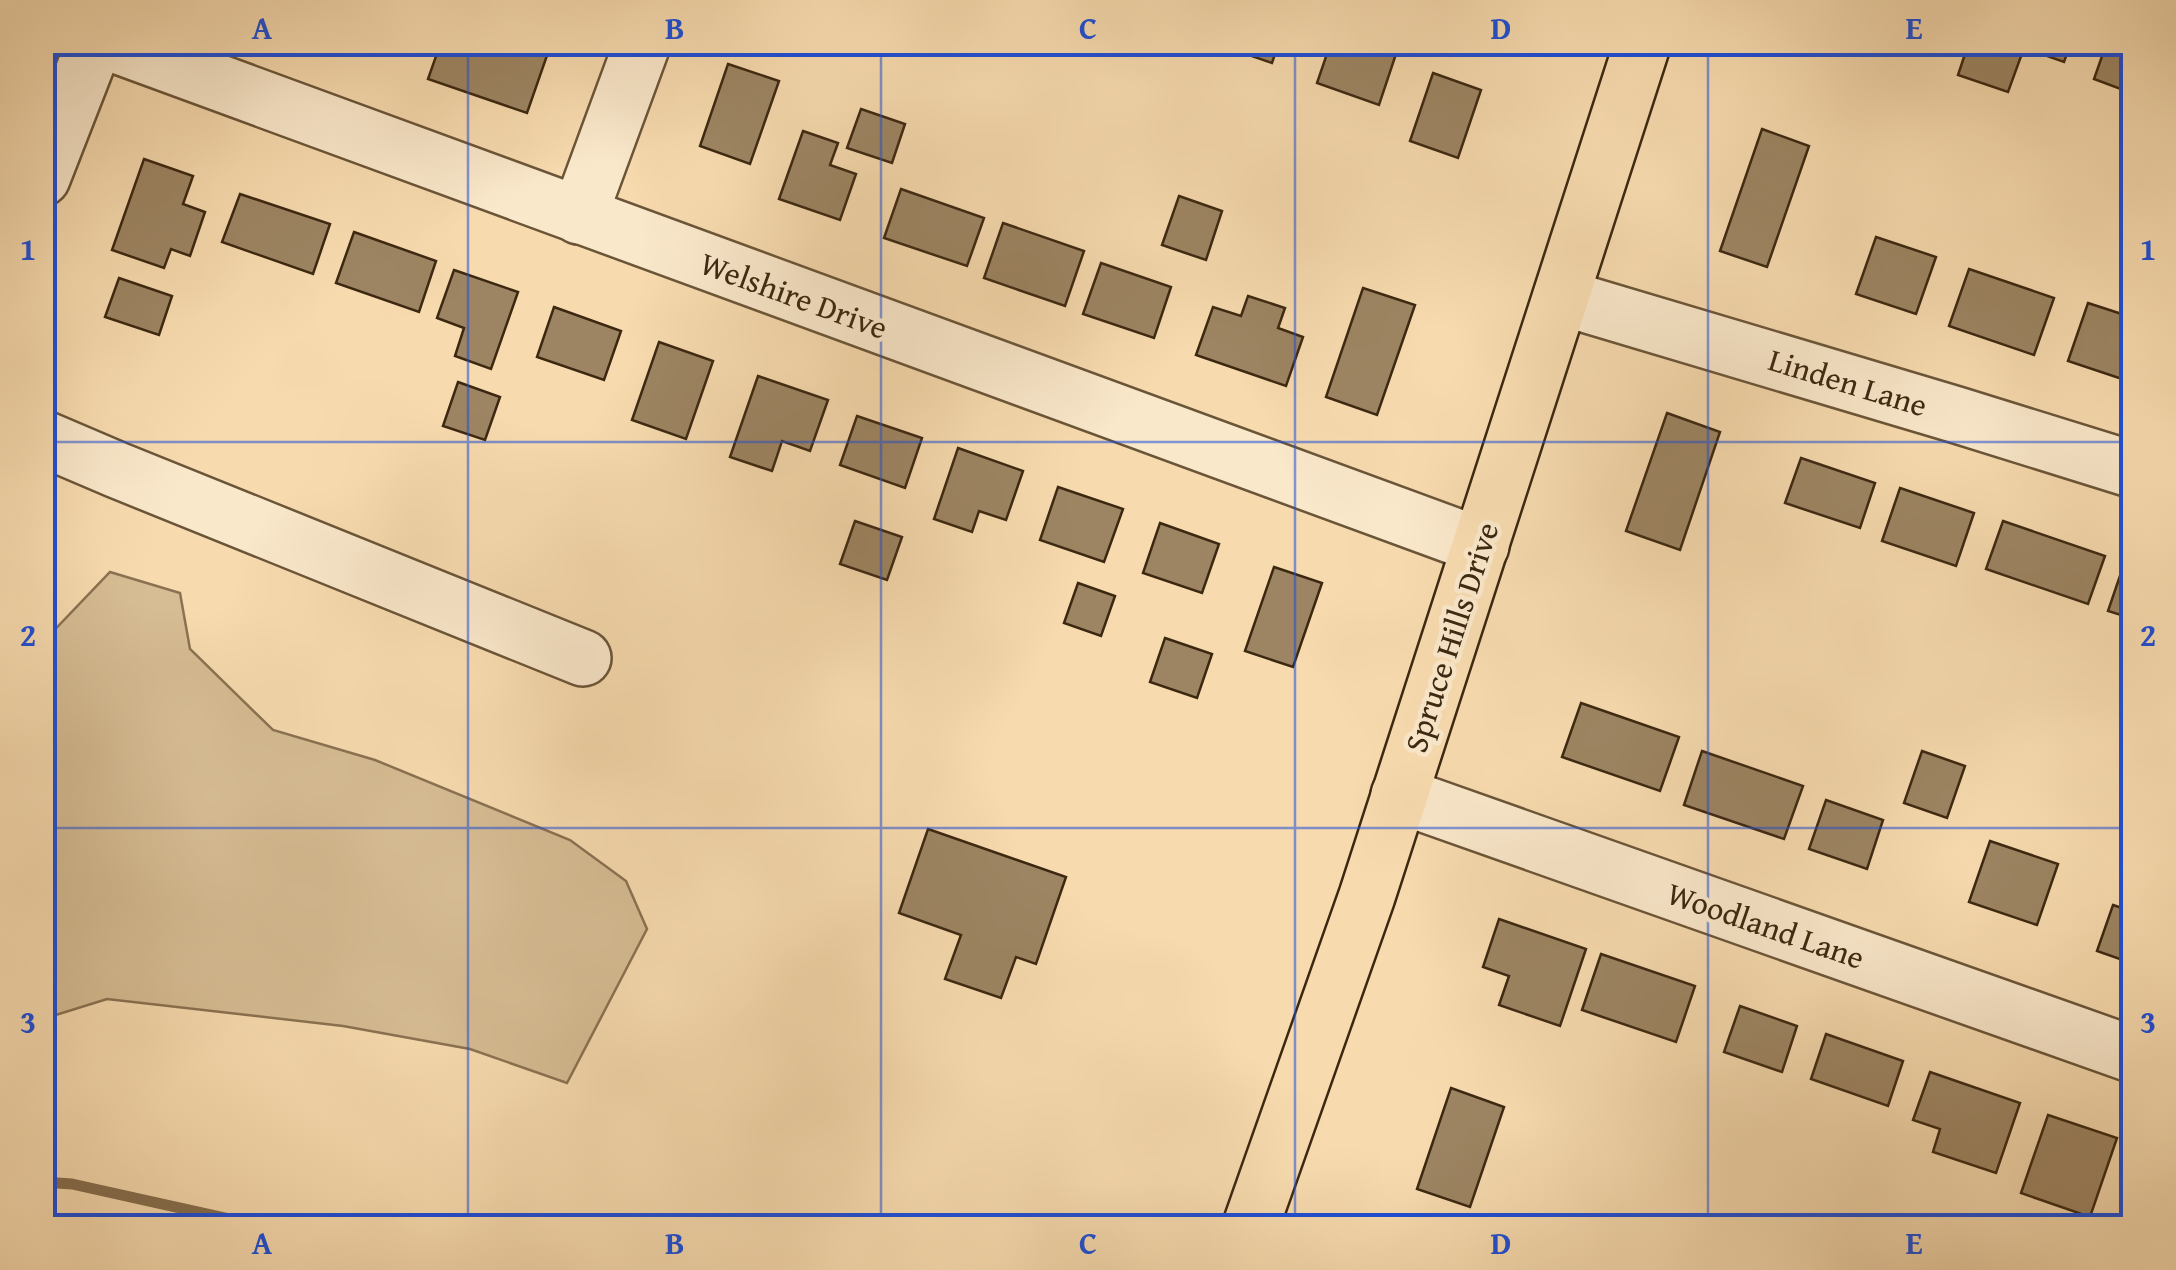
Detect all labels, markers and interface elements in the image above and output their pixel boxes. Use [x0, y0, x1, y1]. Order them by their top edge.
text: A [252, 4, 273, 51]
text: B [665, 4, 685, 51]
text: C [1079, 4, 1097, 51]
text: D [1491, 4, 1511, 51]
text: E [1905, 4, 1923, 51]
text: 1 [20, 225, 36, 272]
text: 1 [2140, 225, 2156, 272]
street label: Welshire Drive [694, 239, 894, 351]
street label: Linden Lane [1763, 336, 1933, 428]
street label: Spruce Hills Drive [1392, 516, 1510, 758]
text: 2 [20, 611, 36, 658]
text: 2 [2140, 611, 2156, 658]
street label: Woodland Lane [1661, 869, 1871, 981]
text: 3 [20, 998, 36, 1045]
text: 3 [2140, 998, 2156, 1045]
text: A [252, 1219, 273, 1266]
text: B [665, 1219, 685, 1266]
text: C [1079, 1219, 1097, 1266]
text: D [1491, 1219, 1511, 1266]
text: E [1905, 1219, 1923, 1266]

